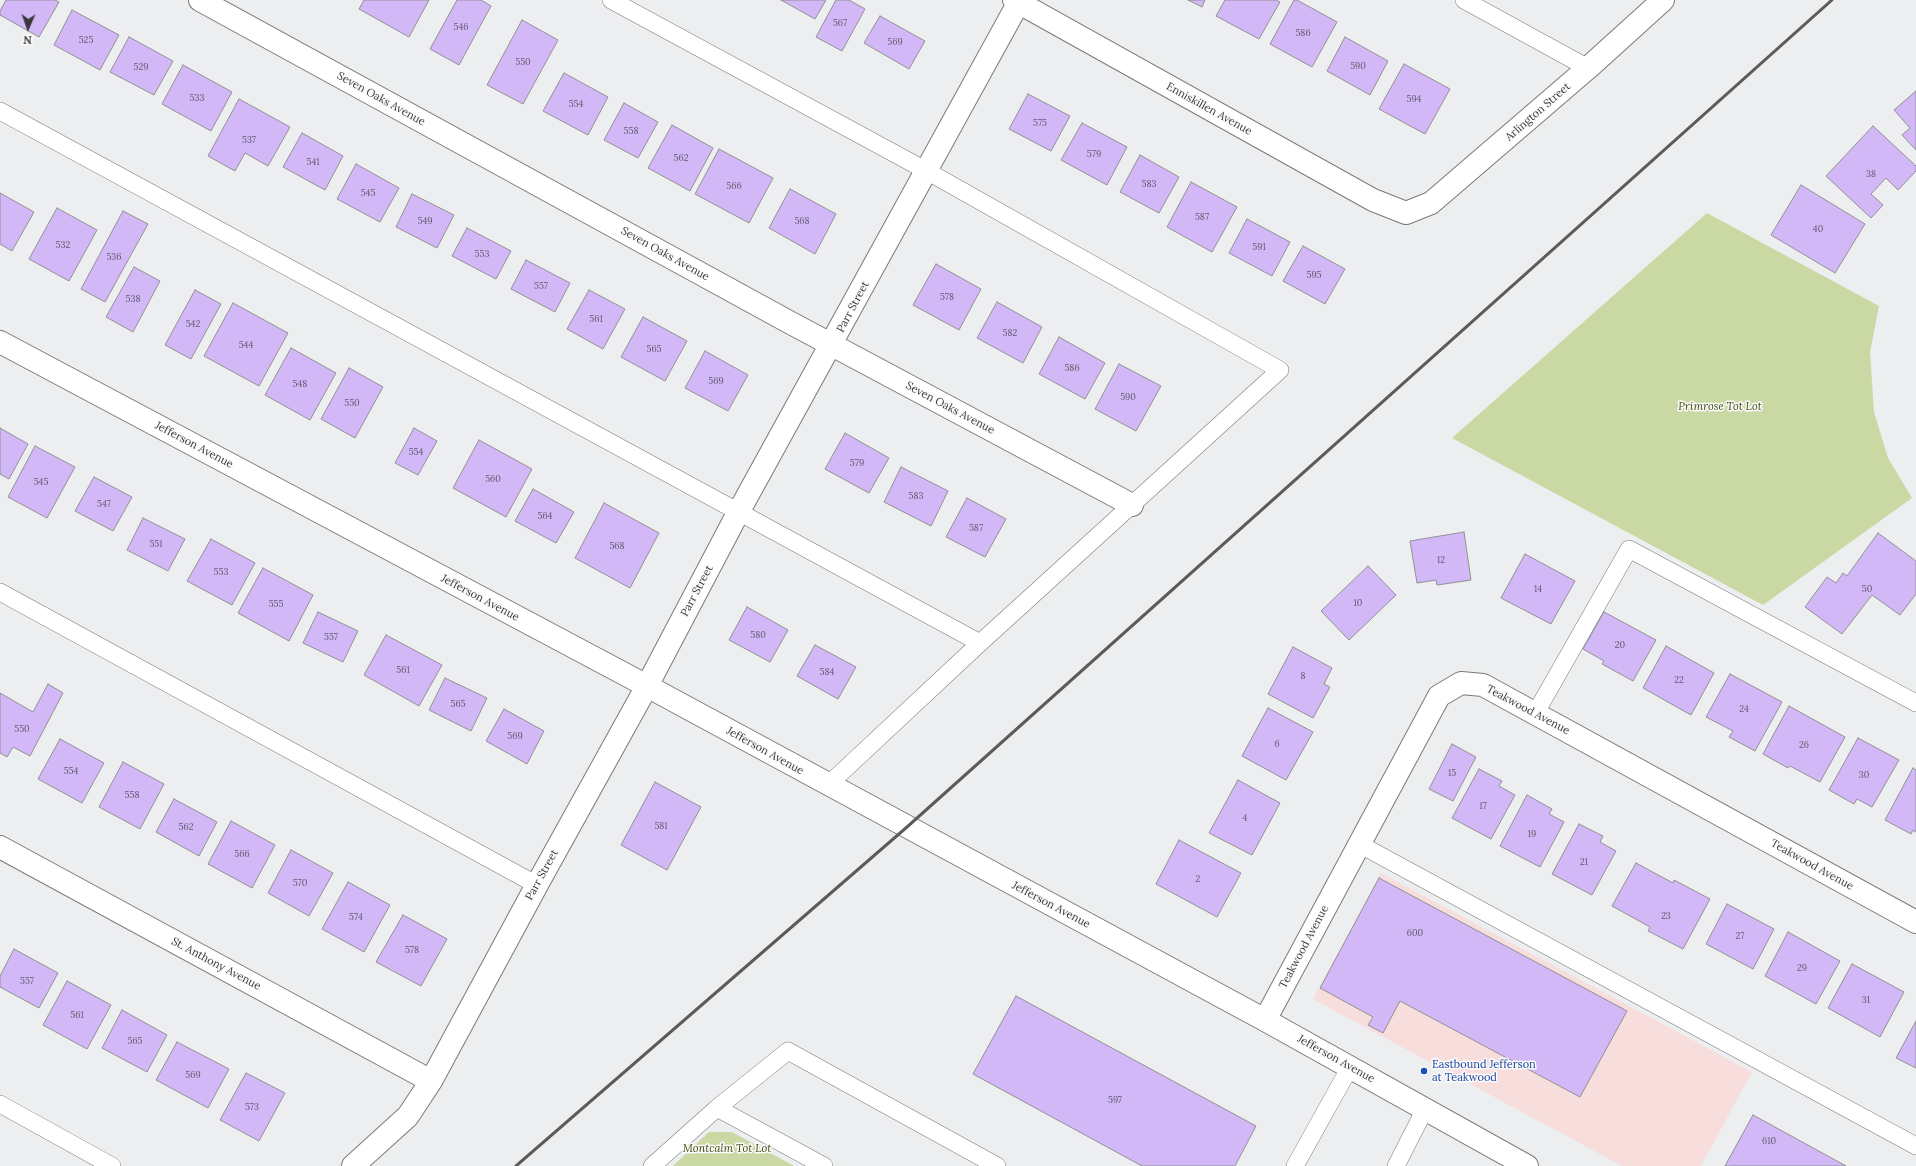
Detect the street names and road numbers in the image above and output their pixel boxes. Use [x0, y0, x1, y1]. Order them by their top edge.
street label: Seven Oaks Avenue [335, 69, 427, 129]
street label: Enniskillen Avenue [1164, 80, 1254, 138]
street label: Arlington Street [1503, 80, 1573, 144]
street label: Seven Oaks Avenue [619, 224, 711, 284]
street label: Parr Street [834, 279, 872, 335]
street label: Seven Oaks Avenue [903, 379, 997, 437]
street label: Jefferson Avenue [153, 419, 235, 471]
street label: Parr Street [678, 563, 716, 619]
street label: Jefferson Avenue [439, 572, 521, 624]
street label: Teakwood Avenue [1484, 682, 1572, 738]
street label: Jefferson Avenue [724, 724, 806, 778]
street label: Teakwood Avenue [1768, 837, 1856, 893]
street label: Parr Street [523, 847, 561, 903]
street label: Jefferson Avenue [1010, 879, 1092, 931]
street label: Teakwood Avenue [1276, 903, 1332, 991]
street label: St. Anthony Avenue [169, 935, 263, 993]
street label: Jefferson Avenue [1295, 1032, 1377, 1086]

